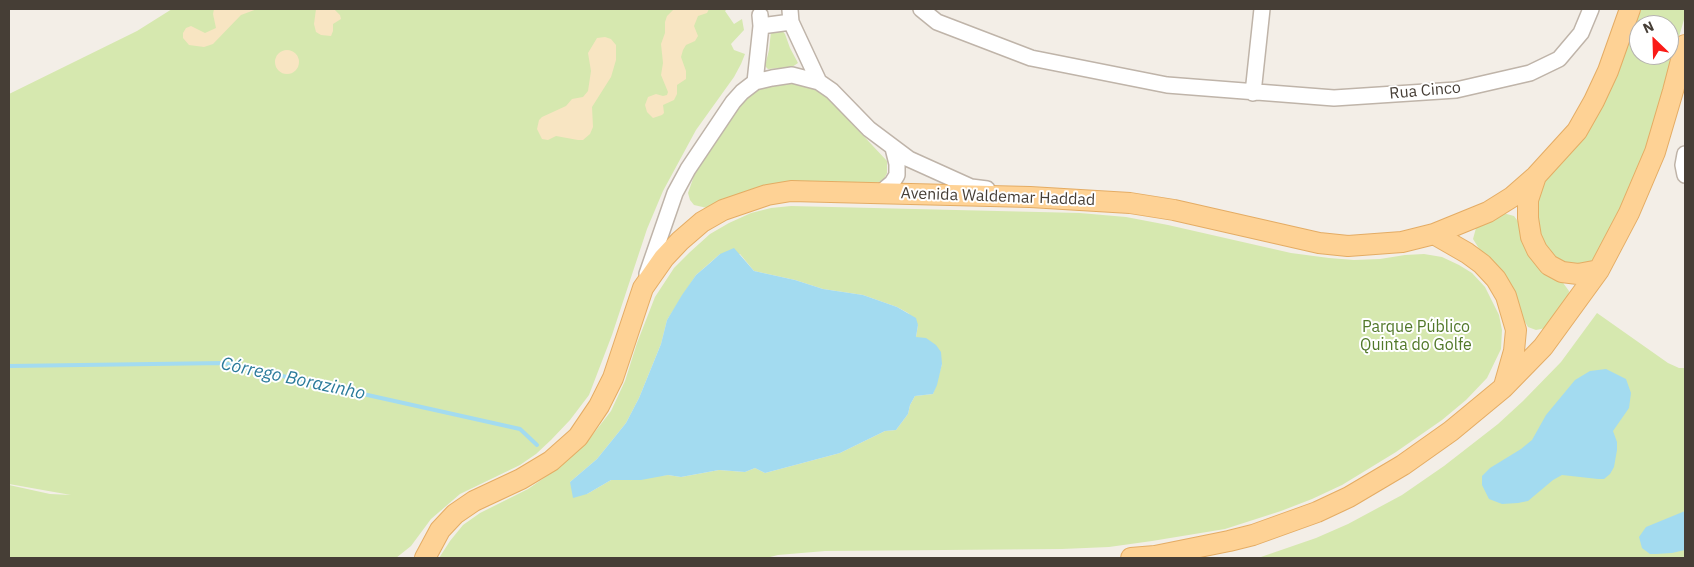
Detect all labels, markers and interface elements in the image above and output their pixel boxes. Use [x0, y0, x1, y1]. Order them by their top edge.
north arrow [1629, 15, 1679, 65]
text: N [1640, 17, 1657, 37]
street label: Rua Cinco [1389, 78, 1461, 104]
street label: Avenida Waldemar Haddad [900, 184, 1096, 210]
park label: Parque Público Quinta do Golfe [1360, 317, 1472, 355]
water label: Córrego Borazinho [219, 353, 367, 405]

